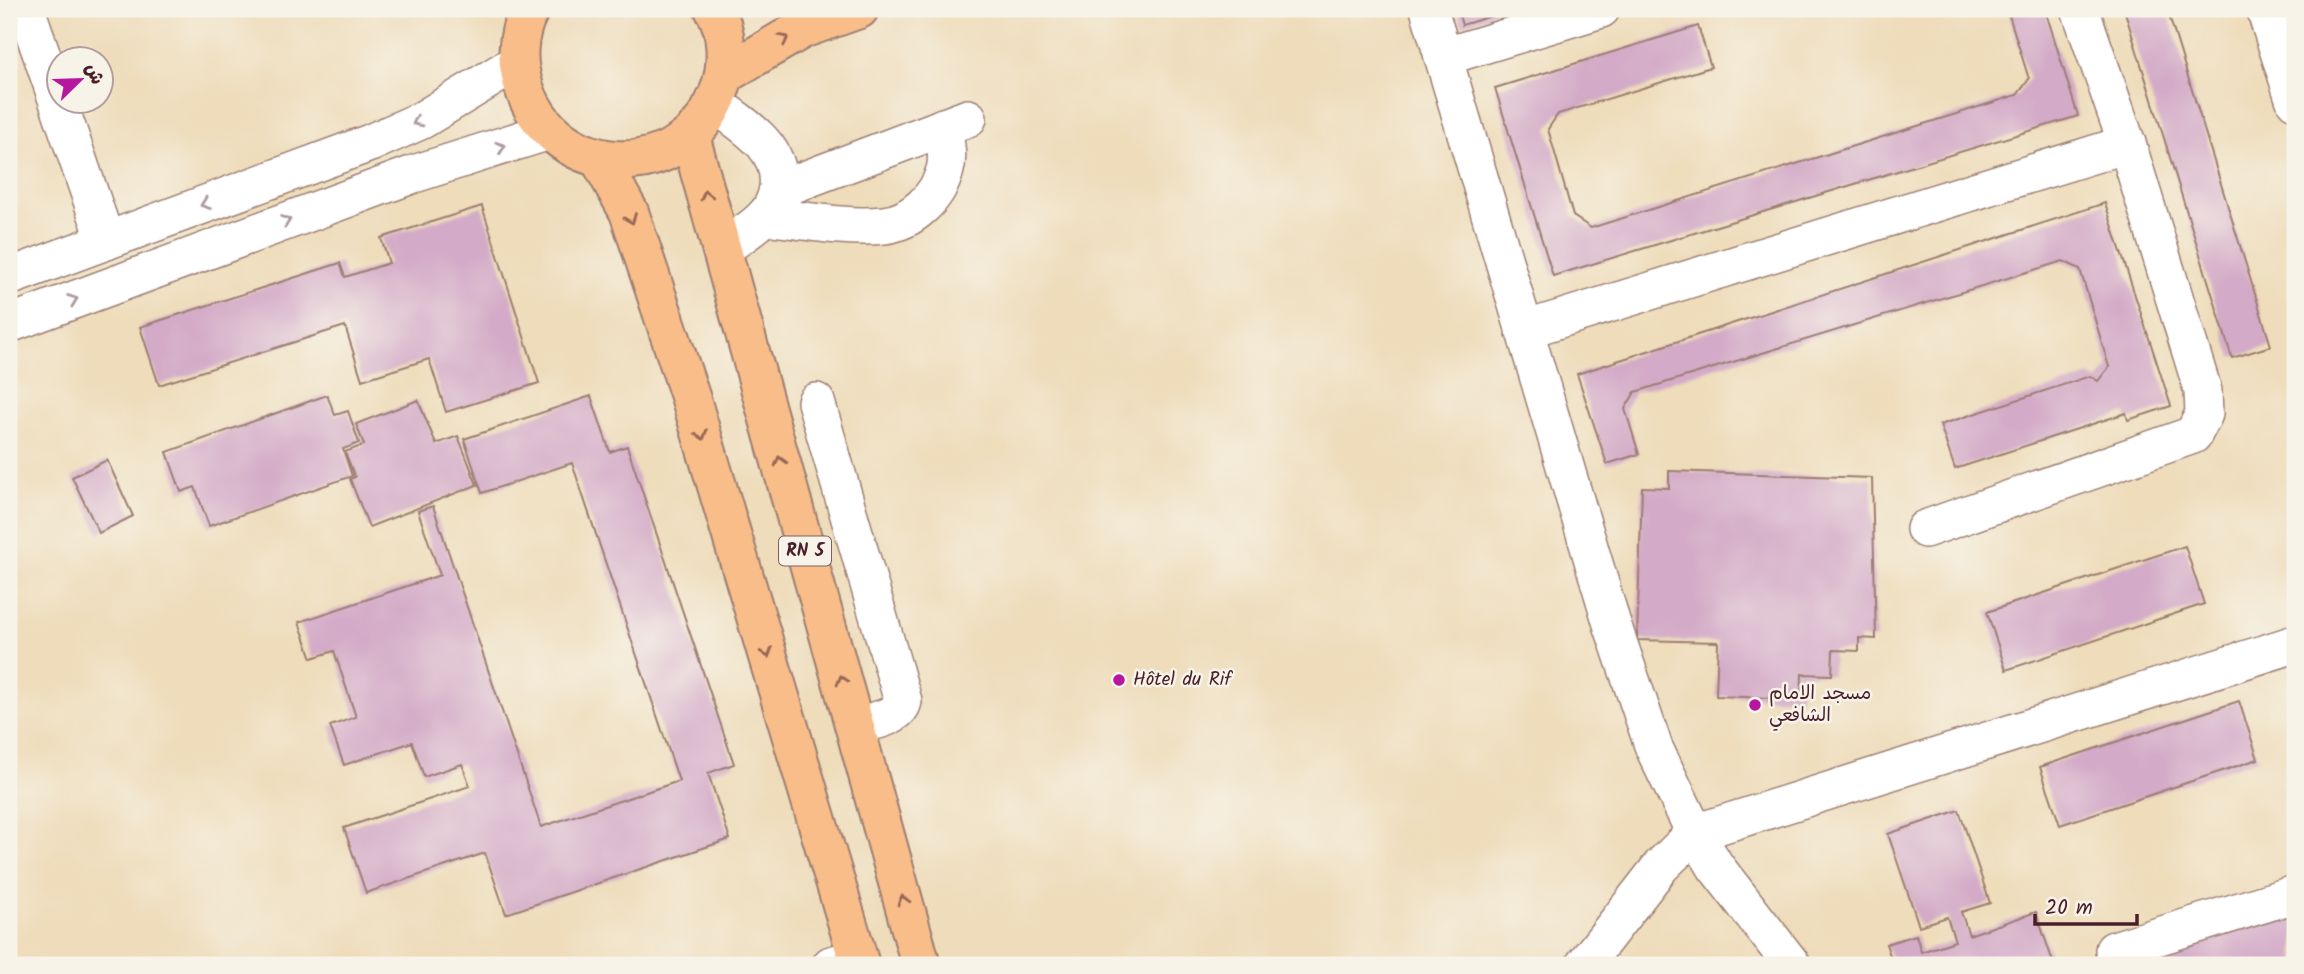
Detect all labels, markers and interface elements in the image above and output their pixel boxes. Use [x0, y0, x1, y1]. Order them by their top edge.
one-way arrow [776, 34, 789, 47]
north arrow [46, 46, 116, 116]
text: ش [76, 59, 112, 90]
one-way arrow [412, 113, 424, 127]
one-way arrow [495, 141, 507, 156]
one-way arrow [700, 189, 714, 201]
one-way arrow [200, 196, 212, 210]
one-way arrow [623, 212, 637, 224]
one-way arrow [280, 216, 292, 230]
one-way arrow [66, 294, 78, 308]
one-way arrow [693, 428, 708, 440]
one-way arrow [774, 456, 788, 468]
road number: RN 5 [779, 536, 831, 566]
one-way arrow [758, 646, 773, 658]
place label: Hôtel du Rif [1133, 665, 1233, 695]
marker: Hôtel du Rif [1111, 672, 1127, 688]
one-way arrow [835, 675, 850, 687]
place label: مسجد الامام الشافعي [1769, 679, 1871, 731]
marker: مسجد الامام الشافعي [1747, 697, 1763, 713]
scale bar [2035, 883, 2136, 927]
text: 20 m [2045, 892, 2093, 925]
one-way arrow [897, 894, 911, 906]

